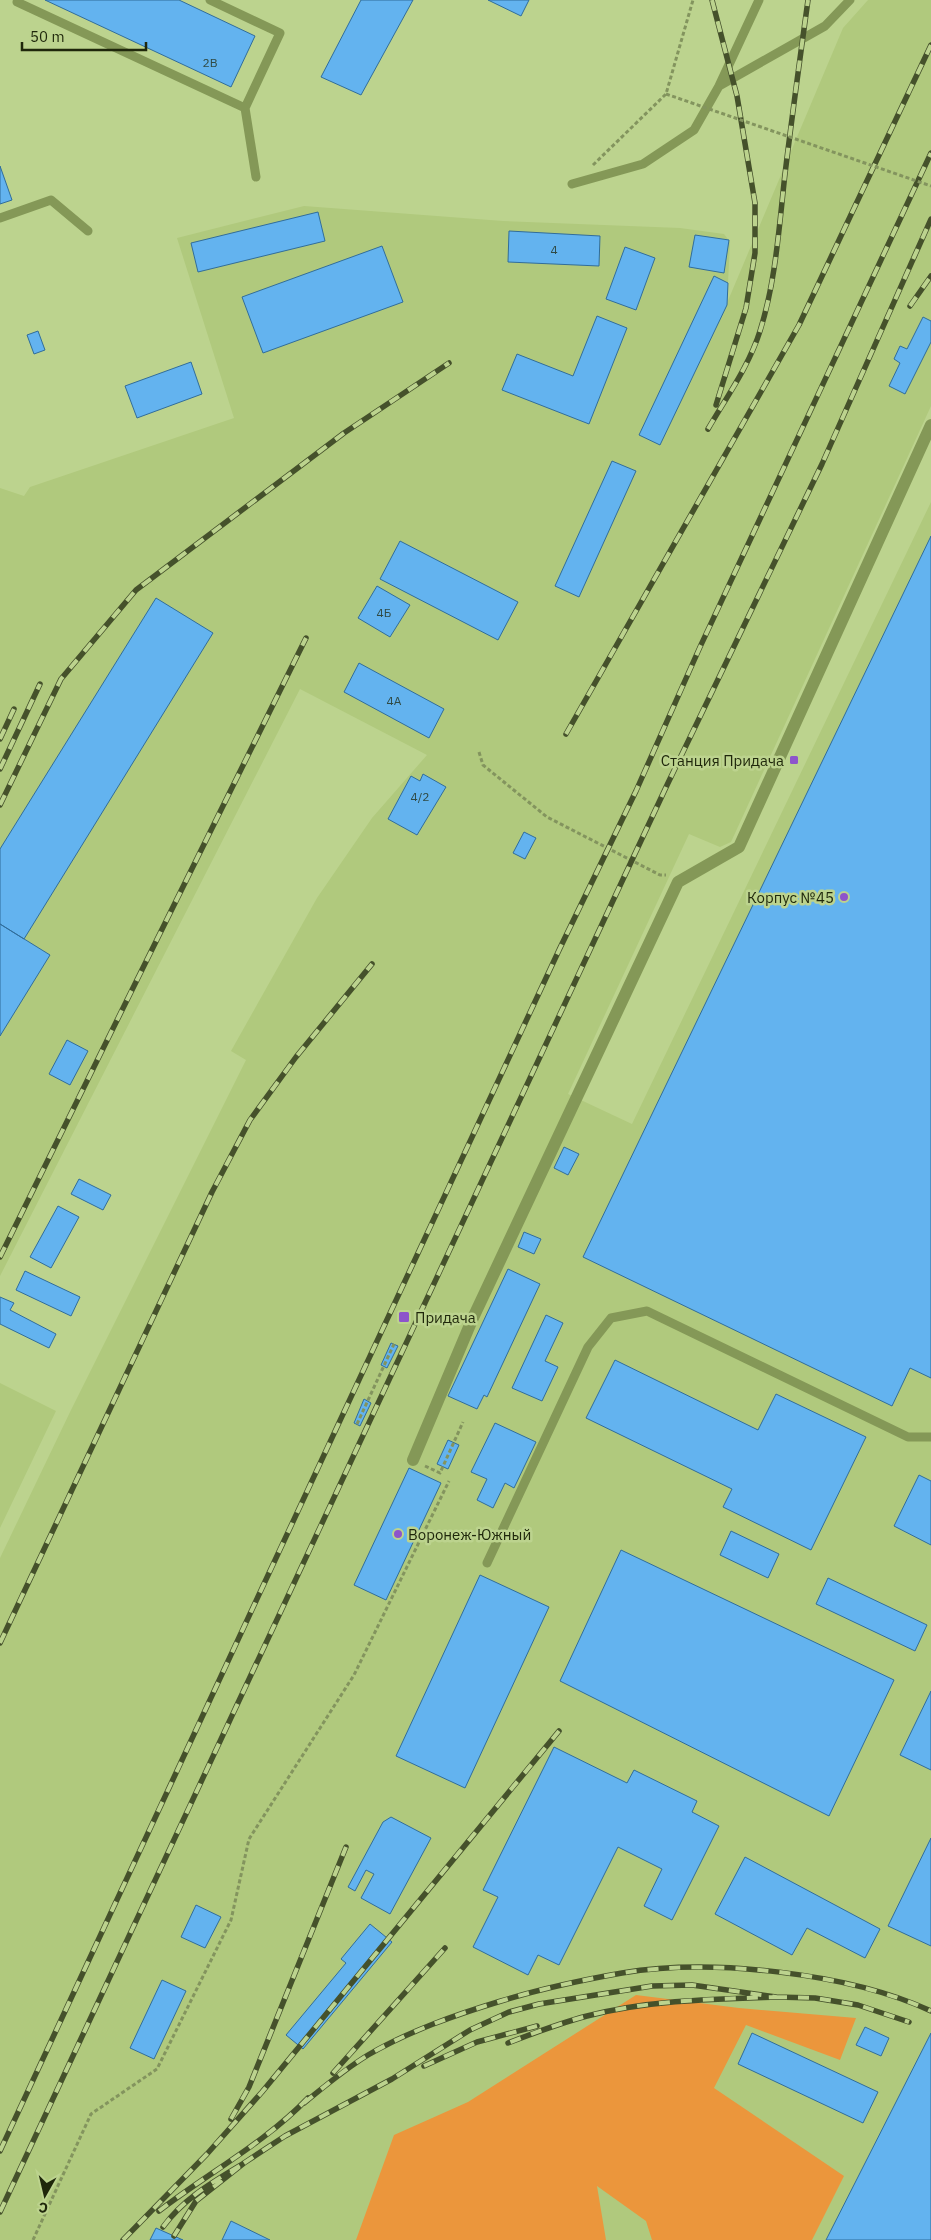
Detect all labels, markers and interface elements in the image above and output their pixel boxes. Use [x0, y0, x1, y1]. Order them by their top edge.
scale bar [22, 20, 146, 52]
text: 50 m [30, 27, 65, 46]
house number: 2В [202, 55, 218, 70]
house number: 4 [550, 242, 558, 257]
house number: 4Б [377, 605, 391, 620]
house number: 4А [387, 693, 402, 708]
place label: Станция Придача [661, 751, 784, 770]
marker: Станция Придача [788, 754, 800, 766]
house number: 4/2 [411, 789, 430, 804]
place label: Корпус №45 [747, 888, 834, 907]
marker: Корпус №45 [838, 891, 850, 903]
place label: Придача [415, 1308, 476, 1327]
marker: Придача [397, 1310, 411, 1324]
place label: Воронеж-Южный [408, 1525, 531, 1544]
marker: Воронеж-Южный [392, 1528, 404, 1540]
north arrow [20, 2170, 70, 2220]
text: С [37, 2198, 49, 2217]

